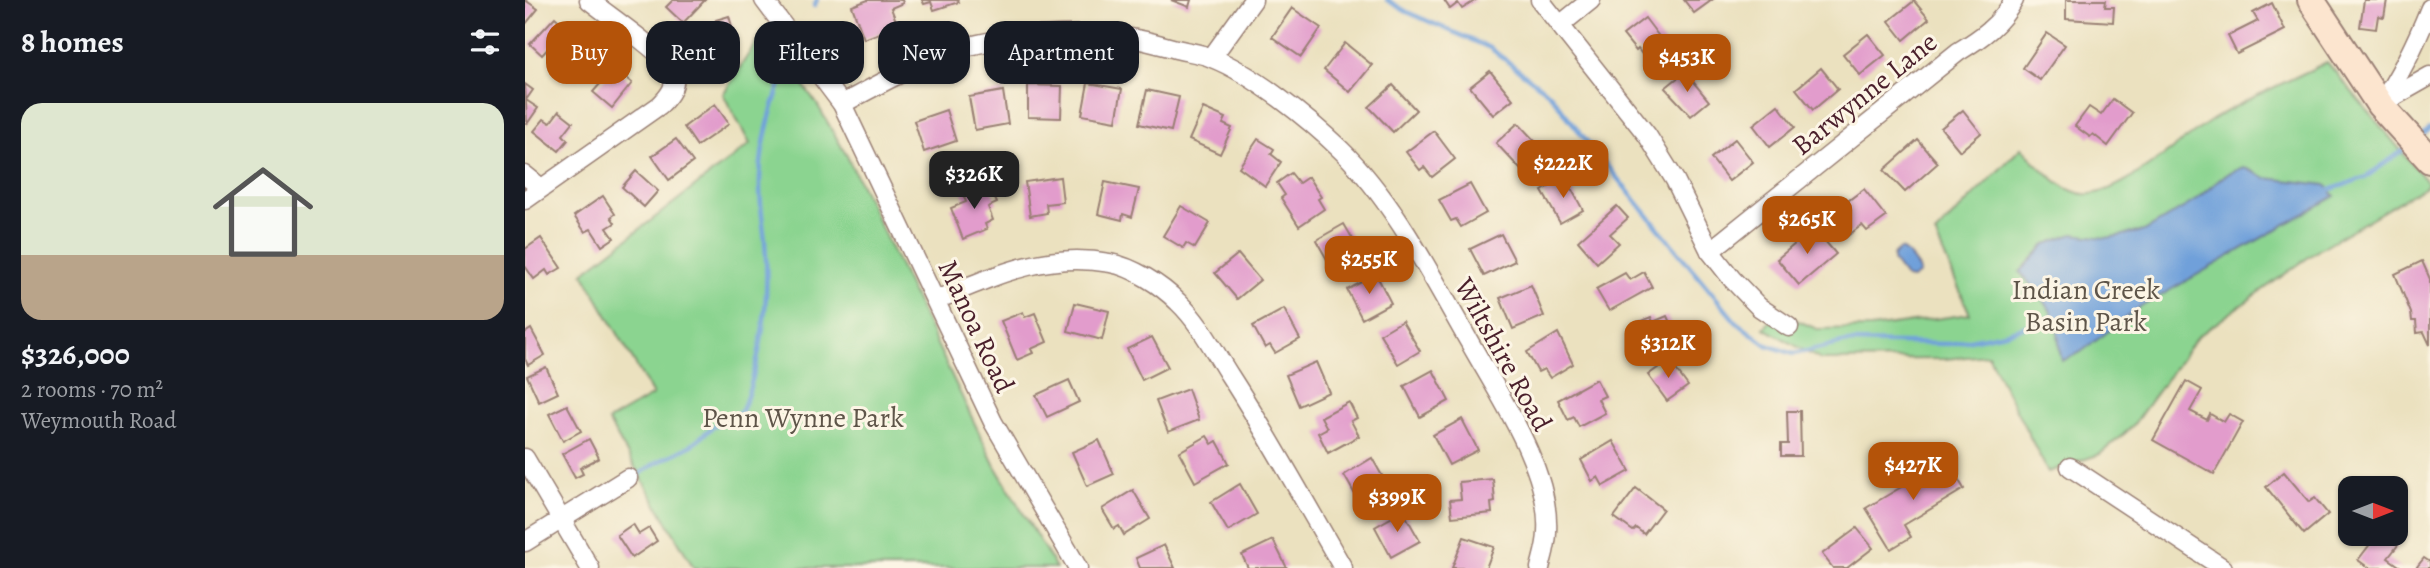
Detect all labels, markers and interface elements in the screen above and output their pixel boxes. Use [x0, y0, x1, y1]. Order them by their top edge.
chip: Buy [546, 21, 632, 84]
chip: Rent [646, 21, 740, 84]
chip: Filters [754, 21, 864, 84]
chip: New [878, 21, 970, 84]
chip: Apartment [984, 21, 1139, 84]
text: 8 homes [21, 22, 124, 62]
icon: filters [466, 23, 504, 61]
street label: Barwynne Lane [1784, 23, 1945, 164]
pin: $453K [1638, 34, 1736, 94]
text: $453K [1659, 41, 1715, 72]
pin: $222K [1514, 140, 1612, 200]
text: $222K [1533, 147, 1593, 178]
icon: home [200, 149, 326, 275]
pin: $326K [925, 152, 1023, 211]
text: $326K [945, 158, 1003, 189]
pin: $265K [1758, 196, 1856, 256]
text: $265K [1778, 203, 1836, 234]
pin: $255K [1320, 236, 1418, 296]
text: $255K [1341, 243, 1397, 274]
street label: Manoa Road [929, 254, 1024, 400]
street label: Wiltshire Road [1445, 270, 1561, 439]
park label: Indian Creek Basin Park [2012, 271, 2160, 341]
pin: $312K [1619, 320, 1717, 380]
text: $312K [1640, 327, 1696, 358]
text: $326,000 [21, 334, 130, 374]
text: 2 rooms · 70 m² [21, 374, 163, 405]
park label: Penn Wynne Park [702, 399, 904, 437]
text: Weymouth Road [21, 405, 177, 436]
pin: $427K [1864, 442, 1962, 502]
text: $427K [1884, 449, 1942, 480]
pin: $399K [1348, 475, 1446, 534]
north arrow [2338, 476, 2408, 546]
map controls [2338, 476, 2408, 546]
text: $399K [1368, 481, 1426, 512]

